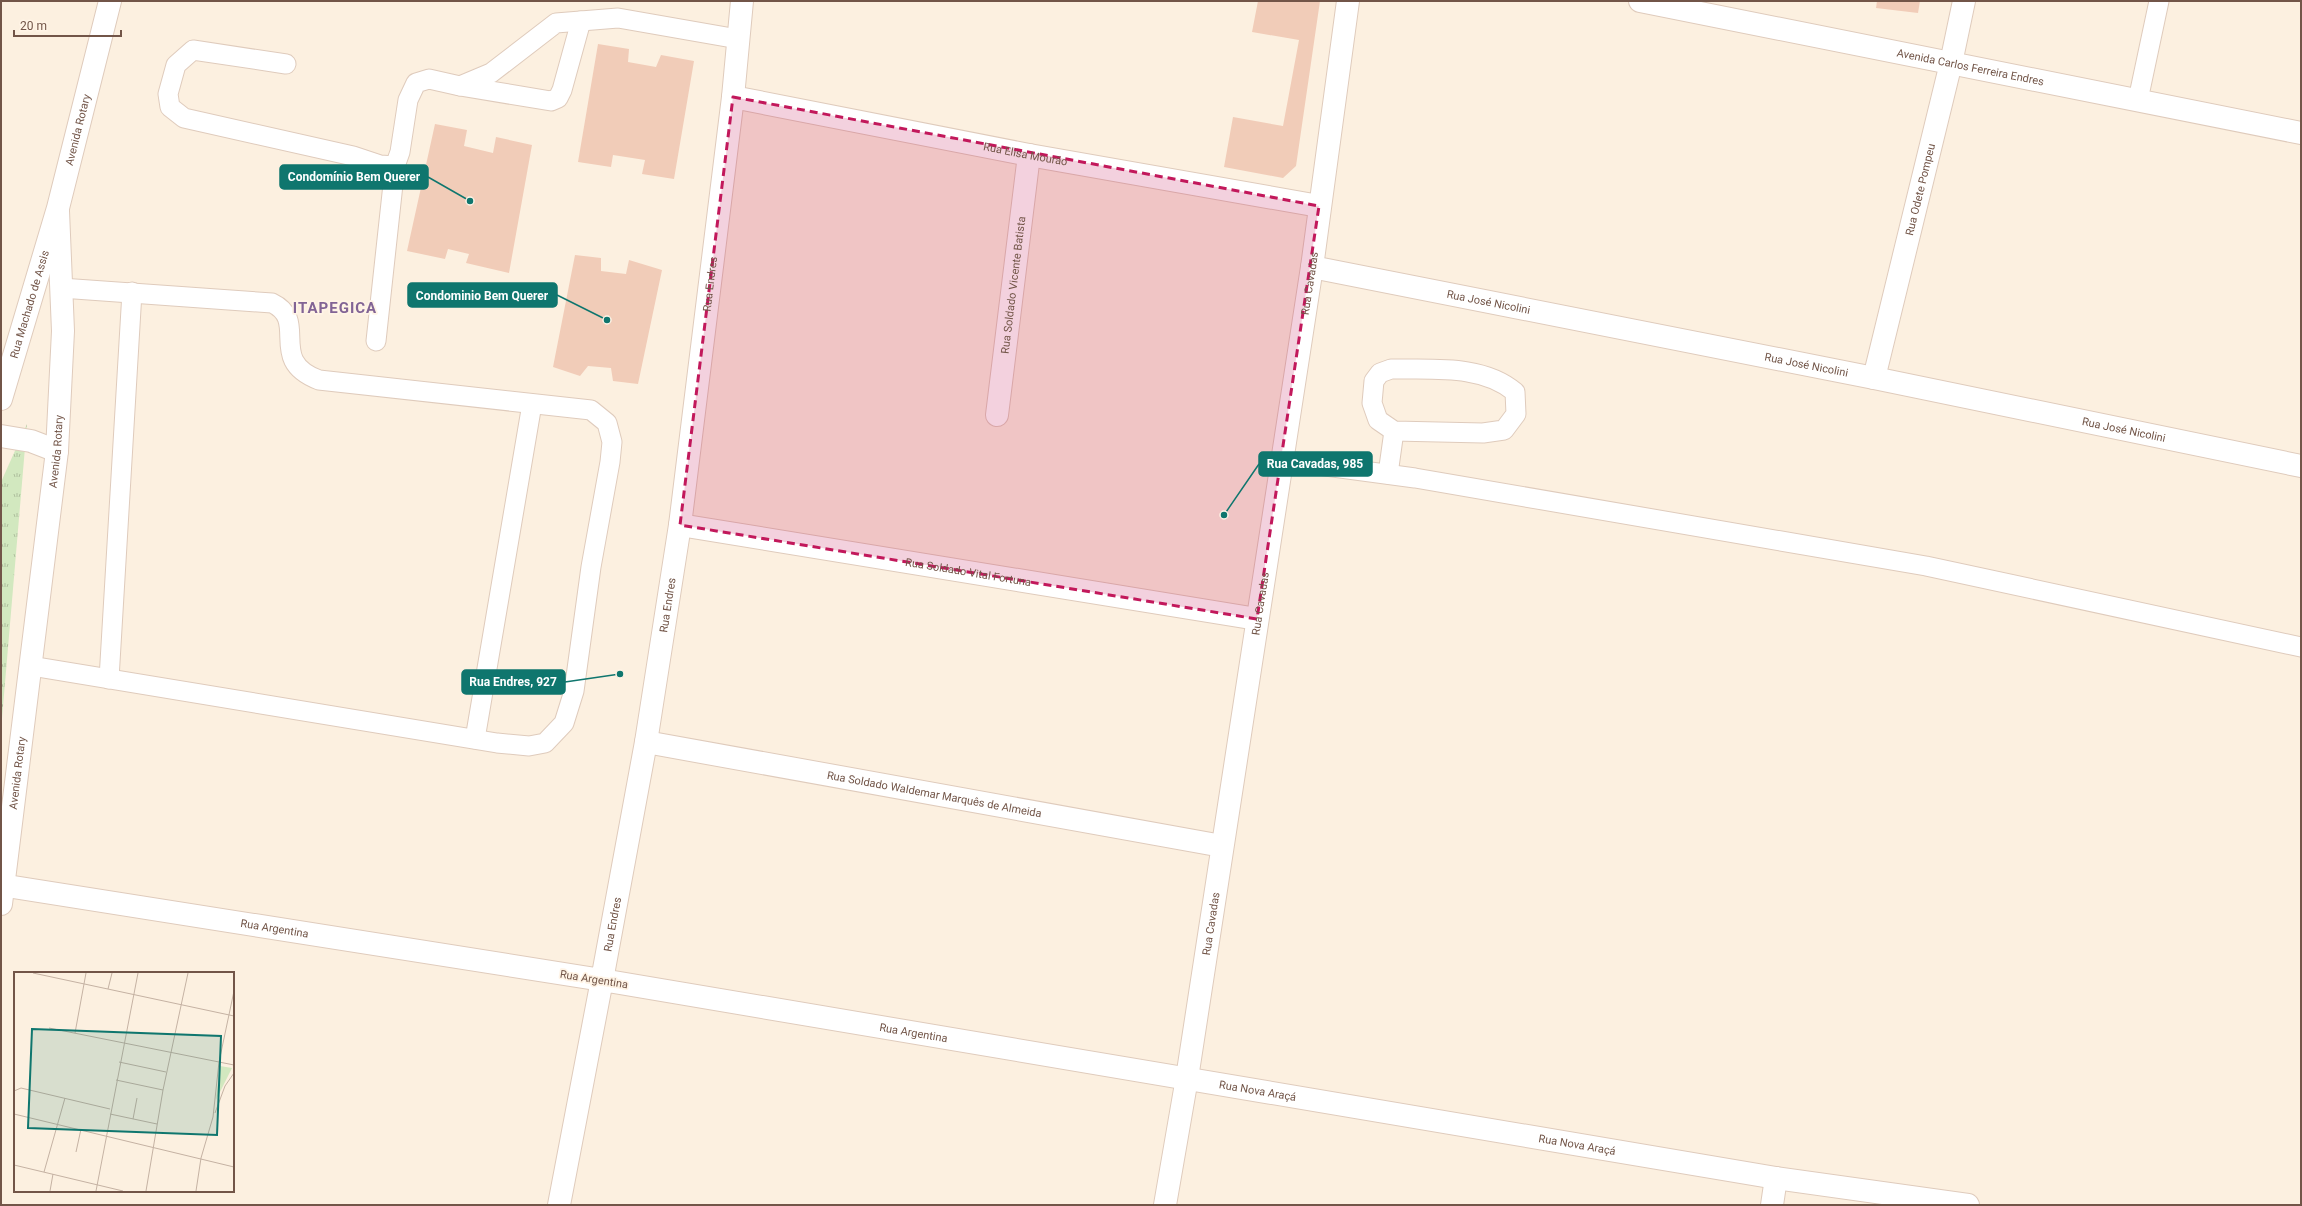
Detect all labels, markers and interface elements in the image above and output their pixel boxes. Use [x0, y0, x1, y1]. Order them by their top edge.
scale bar [14, 12, 121, 38]
text: 20 m [20, 19, 47, 33]
street label: Avenida Carlos Ferreira Endres [1896, 46, 2045, 89]
street label: Avenida Rotary [63, 92, 94, 167]
street label: Rua Elisa Mourão [982, 140, 1069, 169]
street label: Rua Odete Pompeu [1903, 142, 1938, 237]
callout: Condomínio Bem Querer [280, 165, 428, 189]
text: Condomínio Bem Querer [288, 170, 421, 184]
street label: Rua Soldado Vicente Batista [999, 215, 1028, 355]
street label: Rua Machado de Assis [8, 248, 52, 360]
street label: Rua Cavadas [1299, 251, 1321, 316]
street label: Rua Endres [700, 255, 720, 312]
callout: Condominio Bem Querer [408, 283, 557, 307]
street label: Rua José Nicolini [1446, 288, 1531, 317]
text: Condominio Bem Querer [416, 289, 549, 303]
district label: ITAPEGICA [293, 299, 377, 317]
street label: Rua José Nicolini [1763, 351, 1849, 380]
street label: Avenida Rotary [46, 414, 66, 489]
street label: Rua José Nicolini [2081, 415, 2167, 445]
callout: Rua Cavadas, 985 [1259, 452, 1372, 476]
text: Rua Cavadas, 985 [1267, 457, 1363, 471]
street label: Rua Soldado Vital Fortuna [904, 556, 1032, 589]
street label: Rua Cavadas [1249, 571, 1272, 636]
street label: Rua Endres [657, 577, 679, 634]
callout: Rua Endres, 927 [462, 670, 565, 694]
text: Rua Endres, 927 [469, 675, 557, 689]
street label: Avenida Rotary [7, 735, 29, 810]
street label: Rua Soldado Waldemar Marquês de Almeida [826, 769, 1043, 820]
street label: Rua Cavadas [1200, 891, 1223, 956]
street label: Rua Endres [601, 896, 624, 953]
street label: Rua Argentina [239, 917, 310, 941]
street label: Rua Argentina [559, 968, 629, 991]
inset map [14, 972, 234, 1192]
street label: Rua Argentina [878, 1021, 948, 1045]
street label: Rua Nova Araçá [1218, 1078, 1297, 1104]
street label: Rua Nova Araçá [1538, 1132, 1617, 1158]

